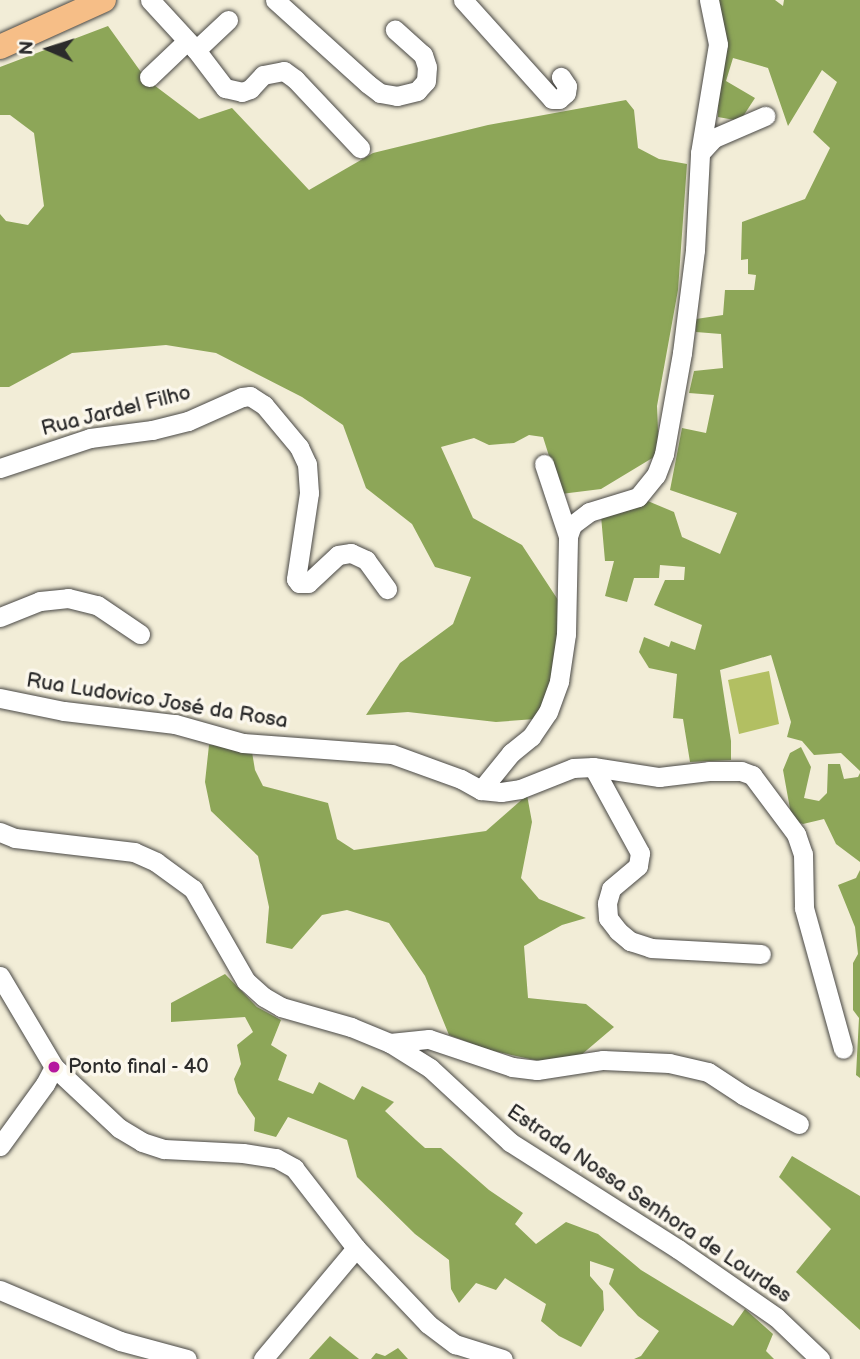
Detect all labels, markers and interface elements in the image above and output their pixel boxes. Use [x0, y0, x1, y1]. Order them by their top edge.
north arrow [14, 14, 84, 84]
text: N [16, 40, 39, 56]
street label: Rua Jardel Filho [38, 380, 194, 442]
street label: Rua Ludovico José da Rosa [24, 668, 290, 734]
place label: Ponto final - 40 [68, 1054, 210, 1080]
marker: Ponto final - 40 [46, 1059, 62, 1075]
street label: Estrada Nossa Senhora de Lourdes [502, 1099, 796, 1309]

